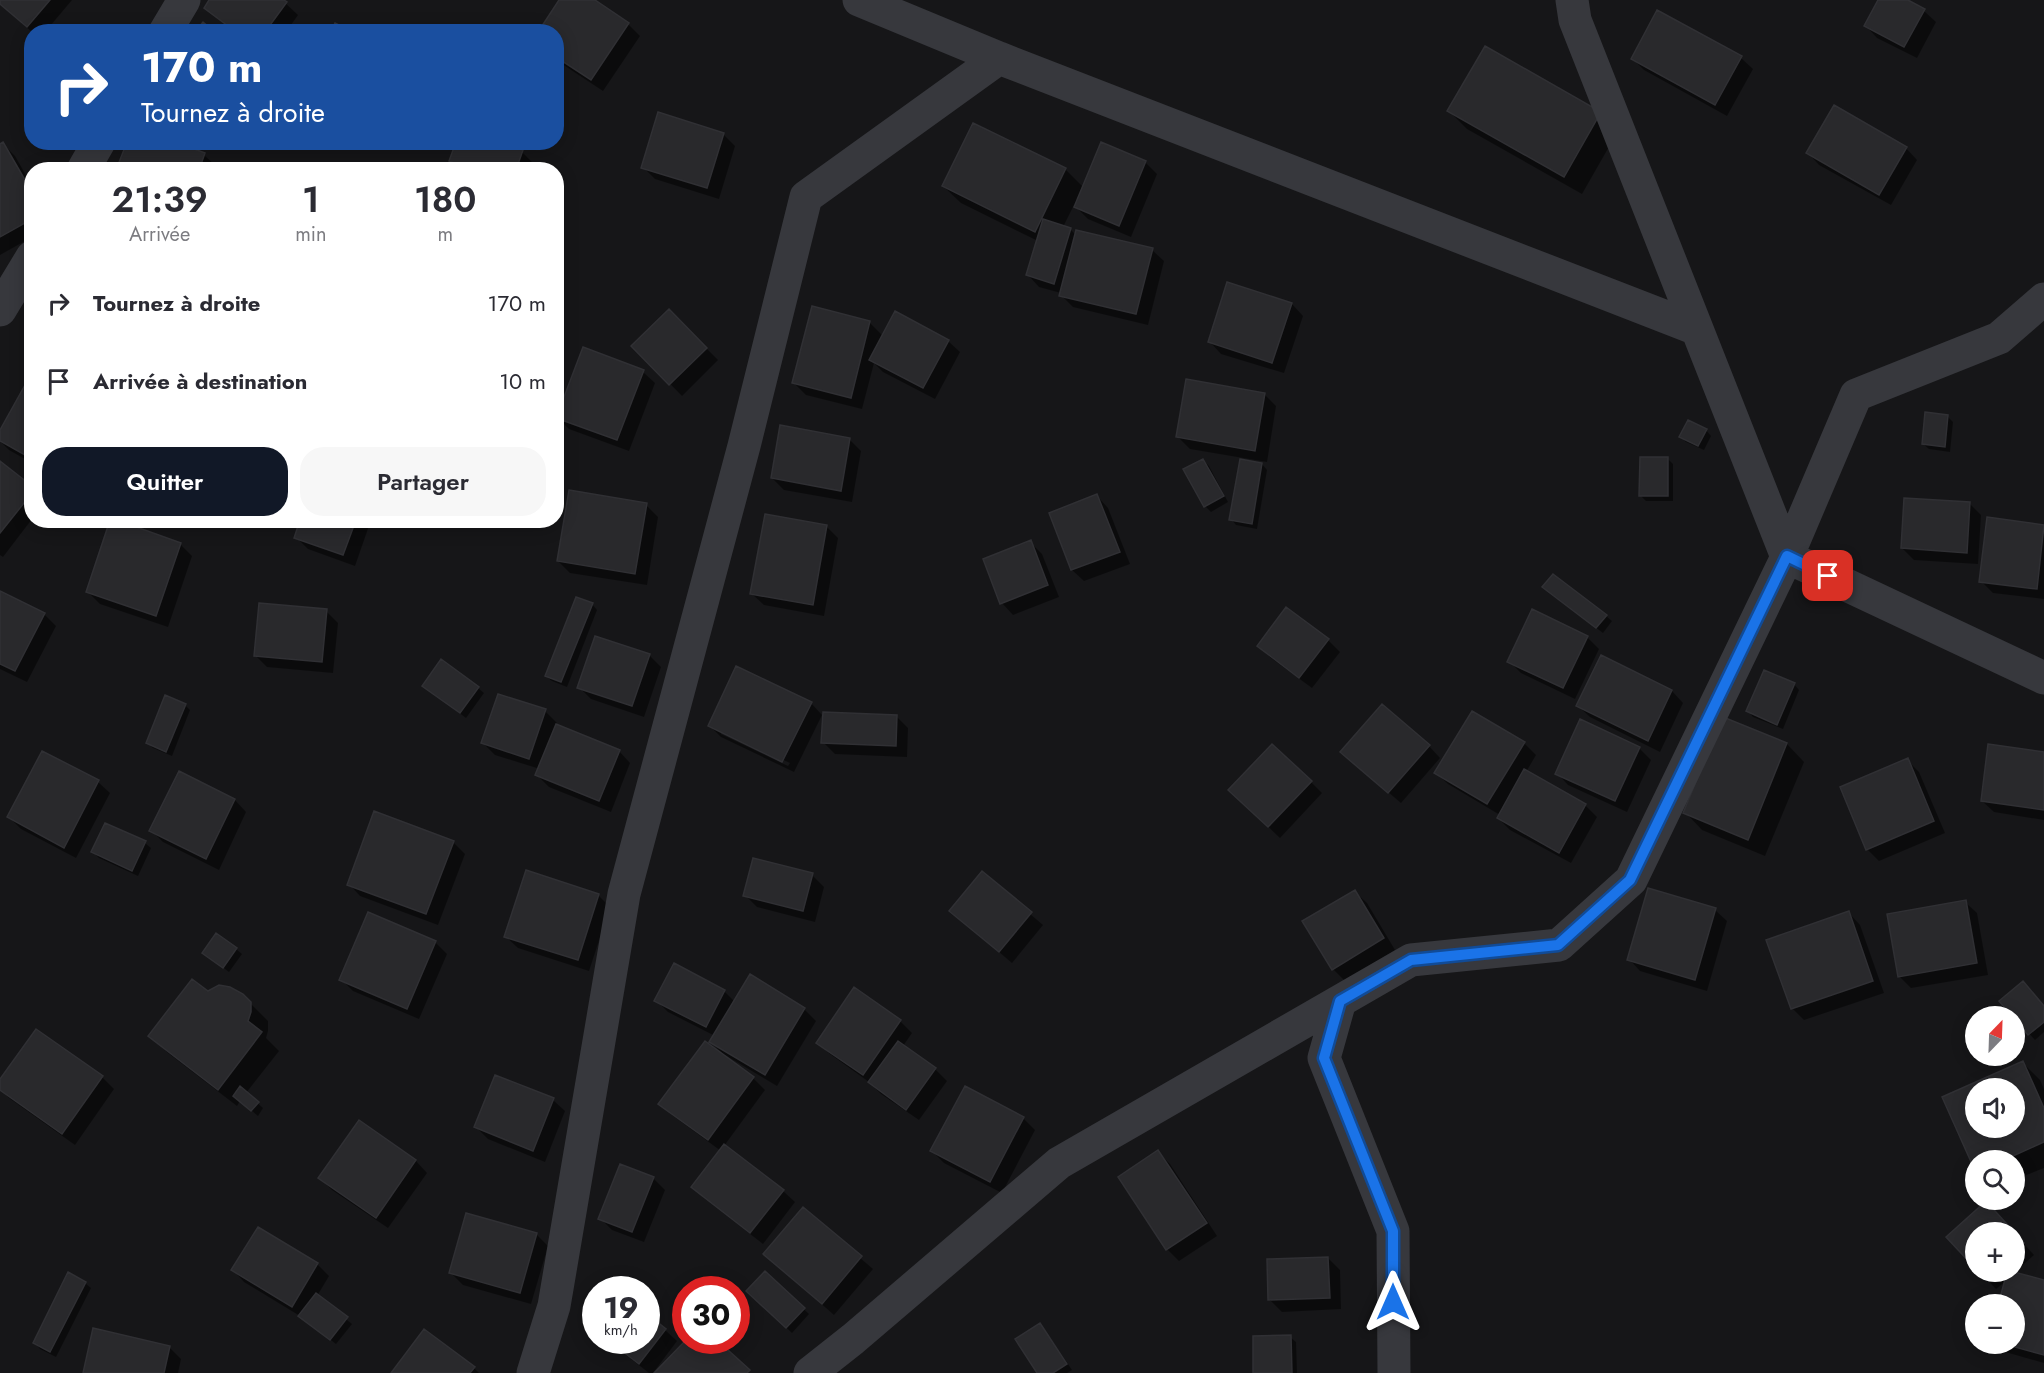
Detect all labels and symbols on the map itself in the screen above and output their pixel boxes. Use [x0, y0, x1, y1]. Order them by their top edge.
pin [1802, 550, 1853, 601]
north arrow [1965, 1006, 2025, 1066]
position arrow [1361, 1270, 1425, 1334]
speed limit sign: 30 [672, 1276, 750, 1354]

